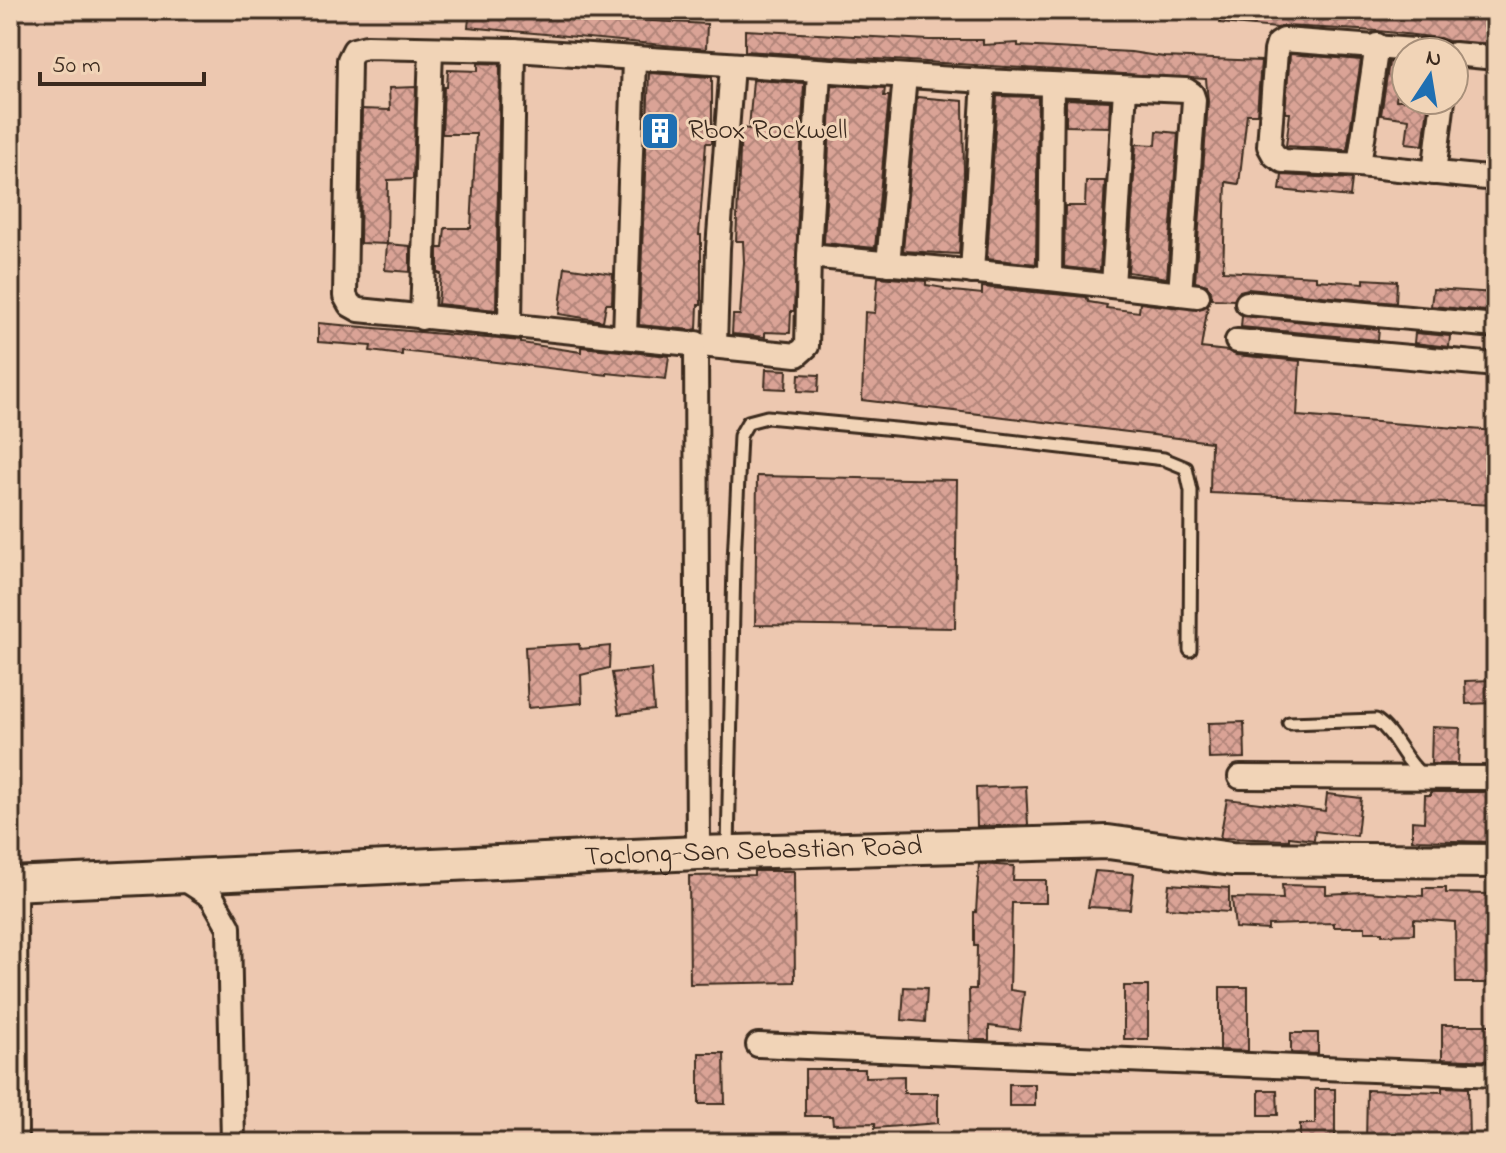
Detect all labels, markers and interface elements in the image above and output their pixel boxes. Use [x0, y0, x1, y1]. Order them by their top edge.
scale bar [40, 36, 204, 86]
north arrow [1390, 36, 1470, 116]
text: N [1423, 42, 1444, 77]
text: 50 m [52, 49, 101, 84]
building icon: Rbox Rockwell [639, 110, 681, 152]
place label: Rbox Rockwell [688, 111, 847, 152]
street label: Toclong-San Sebastian Road [583, 826, 923, 879]

